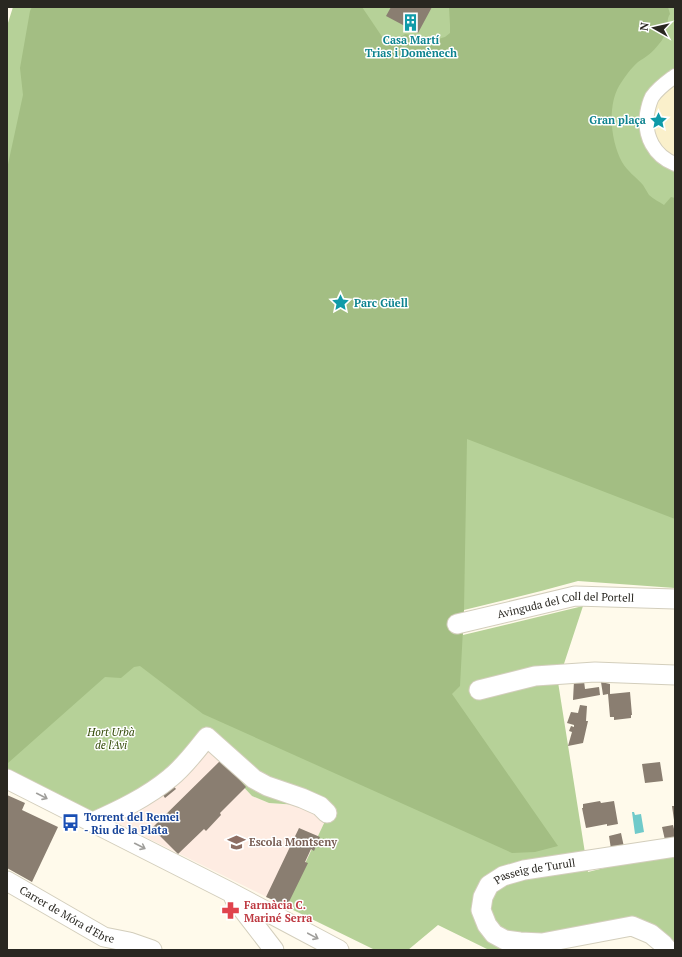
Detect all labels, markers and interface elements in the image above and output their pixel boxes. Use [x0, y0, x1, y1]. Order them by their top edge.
north arrow [634, 8, 674, 48]
building icon: Casa Martí Trias i Domènech [401, 12, 421, 32]
text: N [637, 21, 652, 32]
place label: Casa Martí Trias i Domènech [365, 33, 457, 60]
place icon: Gran plaça [649, 110, 669, 130]
place label: Gran plaça [589, 113, 646, 127]
place icon: Parc Güell [331, 293, 351, 313]
place label: Parc Güell [354, 296, 408, 310]
street label: Avinguda del Coll del Portell [496, 589, 634, 621]
park label: Hort Urbà de l'Avi [86, 725, 135, 752]
one-way arrow [36, 793, 48, 801]
place label: Torrent del Remei - Riu de la Plata [84, 810, 180, 837]
bus stop icon: Torrent del Remei - Riu de la Plata [61, 813, 81, 833]
school or university icon: Escola Montseny [226, 832, 246, 852]
place label: Escola Montseny [249, 835, 337, 849]
one-way arrow [134, 843, 146, 850]
street label: Passeig de Turull [491, 855, 576, 887]
street label: Carrer de Móra d'Ebre [17, 883, 116, 946]
place label: Farmàcia C. Mariné Serra [244, 898, 312, 925]
pharmacy icon: Farmàcia C. Mariné Serra [221, 901, 241, 921]
one-way arrow [307, 933, 319, 941]

